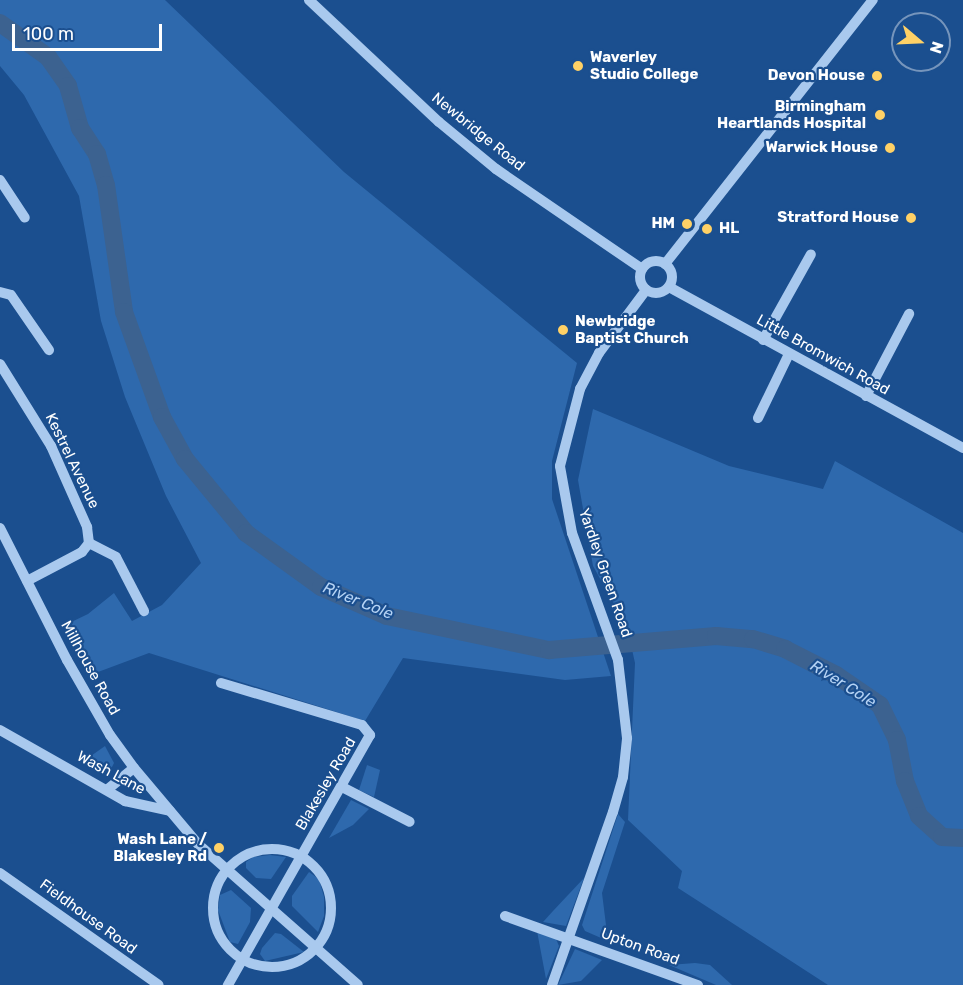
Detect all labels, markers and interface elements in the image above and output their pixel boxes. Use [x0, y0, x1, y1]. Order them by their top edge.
scale bar [15, 12, 165, 50]
north arrow [891, 12, 951, 72]
text: 100 m [23, 23, 74, 45]
text: N [926, 39, 947, 56]
place label: Waverley Studio College [590, 48, 698, 83]
marker: Waverley Studio College [571, 59, 585, 73]
place label: Devon House [768, 67, 865, 85]
marker: Devon House [870, 69, 884, 83]
street label: Newbridge Road [428, 89, 528, 175]
place label: Birmingham Heartlands Hospital [717, 97, 866, 132]
marker: Birmingham Heartlands Hospital [871, 106, 889, 124]
place label: Warwick House [765, 139, 878, 157]
marker: Warwick House [883, 141, 897, 155]
place label: Stratford House [777, 209, 899, 227]
marker: Stratford House [904, 211, 918, 225]
place label: HM [651, 215, 675, 233]
marker: HM [680, 217, 694, 231]
place label: HL [719, 220, 739, 238]
marker: HL [700, 222, 714, 236]
street label: Little Bromwich Road [753, 311, 893, 399]
place label: Newbridge Baptist Church [575, 312, 689, 347]
marker: Newbridge Baptist Church [556, 323, 570, 337]
street label: Kestrel Avenue [41, 410, 103, 512]
street label: Yardley Green Road [574, 506, 636, 640]
water label: River Cole [320, 578, 396, 624]
street label: Millhouse Road [57, 618, 123, 718]
water label: River Cole [806, 656, 880, 712]
street label: Blakesley Road [292, 734, 360, 834]
street label: Wash Lane [74, 748, 148, 798]
place label: Wash Lane / Blakesley Rd [113, 830, 207, 865]
marker: Wash Lane / Blakesley Rd [212, 841, 226, 855]
street label: Fieldhouse Road [36, 876, 140, 958]
street label: Upton Road [598, 924, 682, 970]

